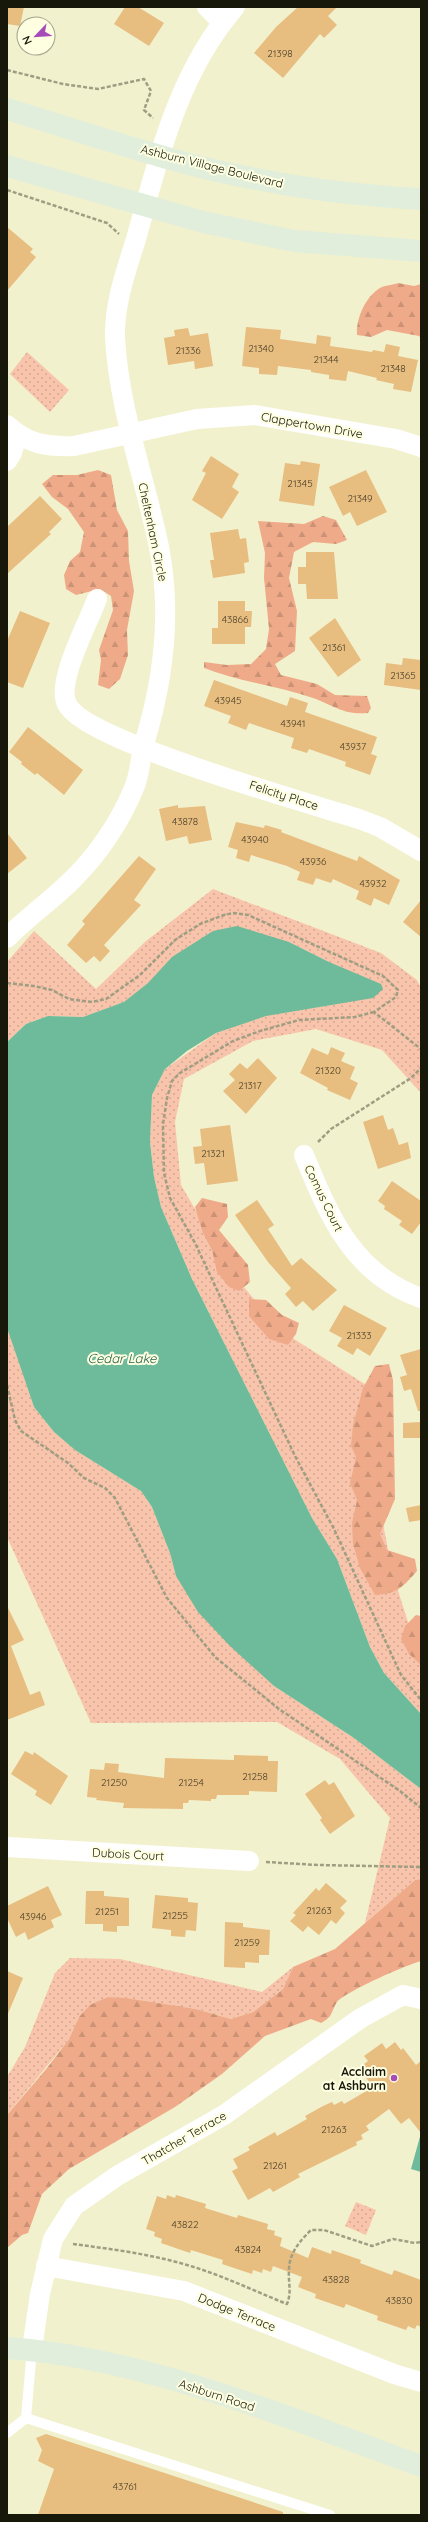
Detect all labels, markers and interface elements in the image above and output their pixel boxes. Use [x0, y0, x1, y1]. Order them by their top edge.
north arrow [16, 16, 56, 56]
text: N [19, 34, 35, 47]
house number: 21398 [267, 47, 293, 60]
street label: Ashburn Village Boulevard [139, 141, 285, 191]
house number: 21340 [248, 342, 274, 355]
house number: 21336 [175, 344, 201, 357]
house number: 21344 [313, 353, 339, 366]
house number: 21348 [380, 362, 406, 375]
street label: Clappertown Drive [260, 409, 364, 441]
house number: 21345 [287, 477, 313, 490]
street label: Cheltenham Circle [135, 481, 171, 583]
house number: 21349 [347, 492, 373, 505]
house number: 43866 [222, 613, 249, 626]
house number: 21361 [322, 641, 346, 654]
house number: 21365 [390, 669, 416, 682]
house number: 43945 [215, 694, 241, 707]
house number: 43941 [281, 717, 306, 730]
house number: 43937 [340, 740, 366, 753]
street label: Felicity Place [248, 777, 321, 813]
house number: 43878 [172, 815, 198, 828]
house number: 43940 [241, 833, 269, 846]
house number: 43936 [300, 855, 327, 868]
house number: 43932 [360, 877, 387, 890]
house number: 21320 [315, 1064, 341, 1077]
house number: 21317 [238, 1079, 262, 1092]
house number: 21321 [201, 1147, 225, 1160]
street label: Comus Court [301, 1162, 347, 1234]
house number: 21333 [347, 1329, 371, 1342]
water label: Cedar Lake [88, 1350, 157, 1366]
house number: 21258 [242, 1770, 268, 1783]
house number: 21250 [101, 1776, 127, 1789]
house number: 21254 [178, 1776, 204, 1789]
street label: Dubois Court [92, 1845, 164, 1863]
house number: 21263 [306, 1904, 332, 1917]
house number: 21251 [95, 1905, 119, 1918]
house number: 21255 [162, 1909, 188, 1922]
house number: 43946 [20, 1910, 47, 1923]
house number: 21259 [234, 1936, 260, 1949]
place label: Acclaim at Ashburn [323, 2064, 386, 2093]
marker: Acclaim at Ashburn [389, 2073, 399, 2083]
street label: Thatcher Terrace [139, 2108, 229, 2168]
house number: 21263 [321, 2123, 347, 2136]
house number: 21261 [263, 2159, 287, 2172]
house number: 43822 [172, 2218, 199, 2231]
house number: 43824 [235, 2243, 261, 2256]
house number: 43828 [323, 2273, 349, 2286]
street label: Dodge Terrace [196, 2290, 278, 2334]
house number: 43830 [385, 2294, 413, 2307]
street label: Ashburn Road [177, 2376, 257, 2414]
house number: 43761 [113, 2480, 137, 2493]

